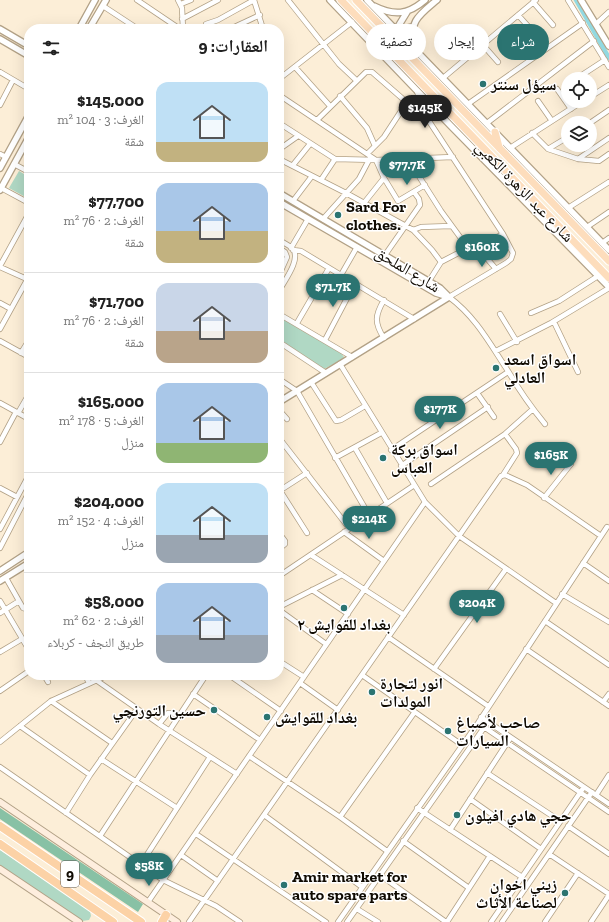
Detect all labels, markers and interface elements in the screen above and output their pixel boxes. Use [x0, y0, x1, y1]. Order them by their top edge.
chip: تصفية [366, 24, 426, 60]
chip: إيجار [434, 24, 489, 60]
chip: شراء [497, 24, 549, 60]
text: العقارات: 9 [199, 36, 268, 56]
icon: filters [40, 37, 62, 59]
map controls [561, 72, 597, 152]
button: locate [561, 72, 597, 108]
place label: سيؤل سنتر [490, 75, 557, 94]
marker: سيؤل سنتر [478, 79, 488, 89]
text: $145,000 [77, 90, 144, 110]
pin: $145K [397, 95, 453, 129]
icon: home [188, 98, 236, 146]
text: $145K [408, 100, 442, 115]
text: الغرف: 3 · 104 m² [57, 112, 144, 127]
button: layers [561, 116, 597, 152]
text: شقة [125, 134, 144, 149]
street label: شارع عبد الزهرة الكعبي [469, 137, 578, 248]
pin: $77.7K [374, 152, 440, 186]
text: $77.7K [389, 157, 425, 172]
text: $77,700 [88, 191, 144, 211]
place label: Sard For clothes. [346, 197, 406, 234]
icon: home [188, 199, 236, 247]
marker: Sard For clothes. [333, 210, 343, 220]
text: الغرف: 2 · 76 m² [63, 213, 144, 228]
pin: $160K [454, 234, 510, 268]
text: شقة [125, 235, 144, 250]
text: $160K [465, 239, 499, 254]
street label: شارع الملحق [371, 243, 444, 297]
pin: $71.7K [300, 274, 366, 308]
text: $71.7K [315, 279, 351, 294]
text: $71,700 [89, 291, 144, 311]
icon: home [188, 299, 236, 347]
text: الغرف: 2 · 76 m² [63, 313, 144, 328]
text: شقة [125, 335, 144, 350]
place label: اسواق اسعد العادلي [504, 350, 576, 390]
marker: اسواق اسعد العادلي [491, 363, 501, 373]
text: $165,000 [78, 391, 144, 411]
pin: $177K [412, 396, 468, 430]
icon: home [188, 399, 236, 447]
text: $177K [423, 401, 457, 416]
text: الغرف: 5 · 178 m² [59, 413, 144, 428]
text: منزل [121, 435, 144, 450]
place label: اسواق بركة العباس [391, 440, 458, 477]
pin: $165K [523, 442, 579, 476]
text: $165K [534, 447, 568, 462]
marker: اسواق بركة العباس [378, 453, 388, 463]
text: $204,000 [74, 491, 144, 511]
icon: home [188, 499, 236, 547]
pin: $214K [341, 506, 397, 540]
text: $214K [352, 511, 386, 526]
text: الغرف: 4 · 152 m² [58, 513, 144, 528]
text: منزل [121, 535, 144, 550]
pin: $204K [449, 590, 505, 624]
text: $58,000 [84, 591, 144, 611]
text: $204K [458, 595, 496, 610]
icon: home [188, 599, 236, 647]
marker: بغداد للقوايش ٢ [339, 603, 349, 613]
text: الغرف: 2 · 62 m² [63, 613, 144, 628]
place label: بغداد للقوايش ٢ [297, 615, 391, 634]
text: طريق النجف - كربلاء [47, 635, 144, 650]
place label: انور لتجارة المولدات [380, 674, 443, 711]
marker: انور لتجارة المولدات [367, 687, 377, 697]
place label: حسين التورنچي [113, 701, 206, 723]
marker: حسين التورنچي [209, 705, 219, 715]
place label: بغداد للقوايش [275, 708, 357, 727]
marker: بغداد للقوايش [262, 712, 272, 722]
place label: صاحب لأصباغ السيارات [456, 713, 540, 750]
marker: صاحب لأصباغ السيارات [443, 726, 453, 736]
place label: حجي هادي افيلون [465, 806, 571, 828]
marker: حجي هادي افيلون [452, 810, 462, 820]
pin: $58K [125, 853, 173, 887]
text: $58K [135, 858, 163, 873]
road number: 9 [61, 861, 79, 887]
place label: Amir market for auto spare parts [292, 867, 408, 904]
place label: زيني اخوان لصناعة الأثاث [476, 875, 557, 912]
marker: Amir market for auto spare parts [279, 880, 289, 890]
marker: زيني اخوان لصناعة الأثاث [560, 888, 570, 898]

